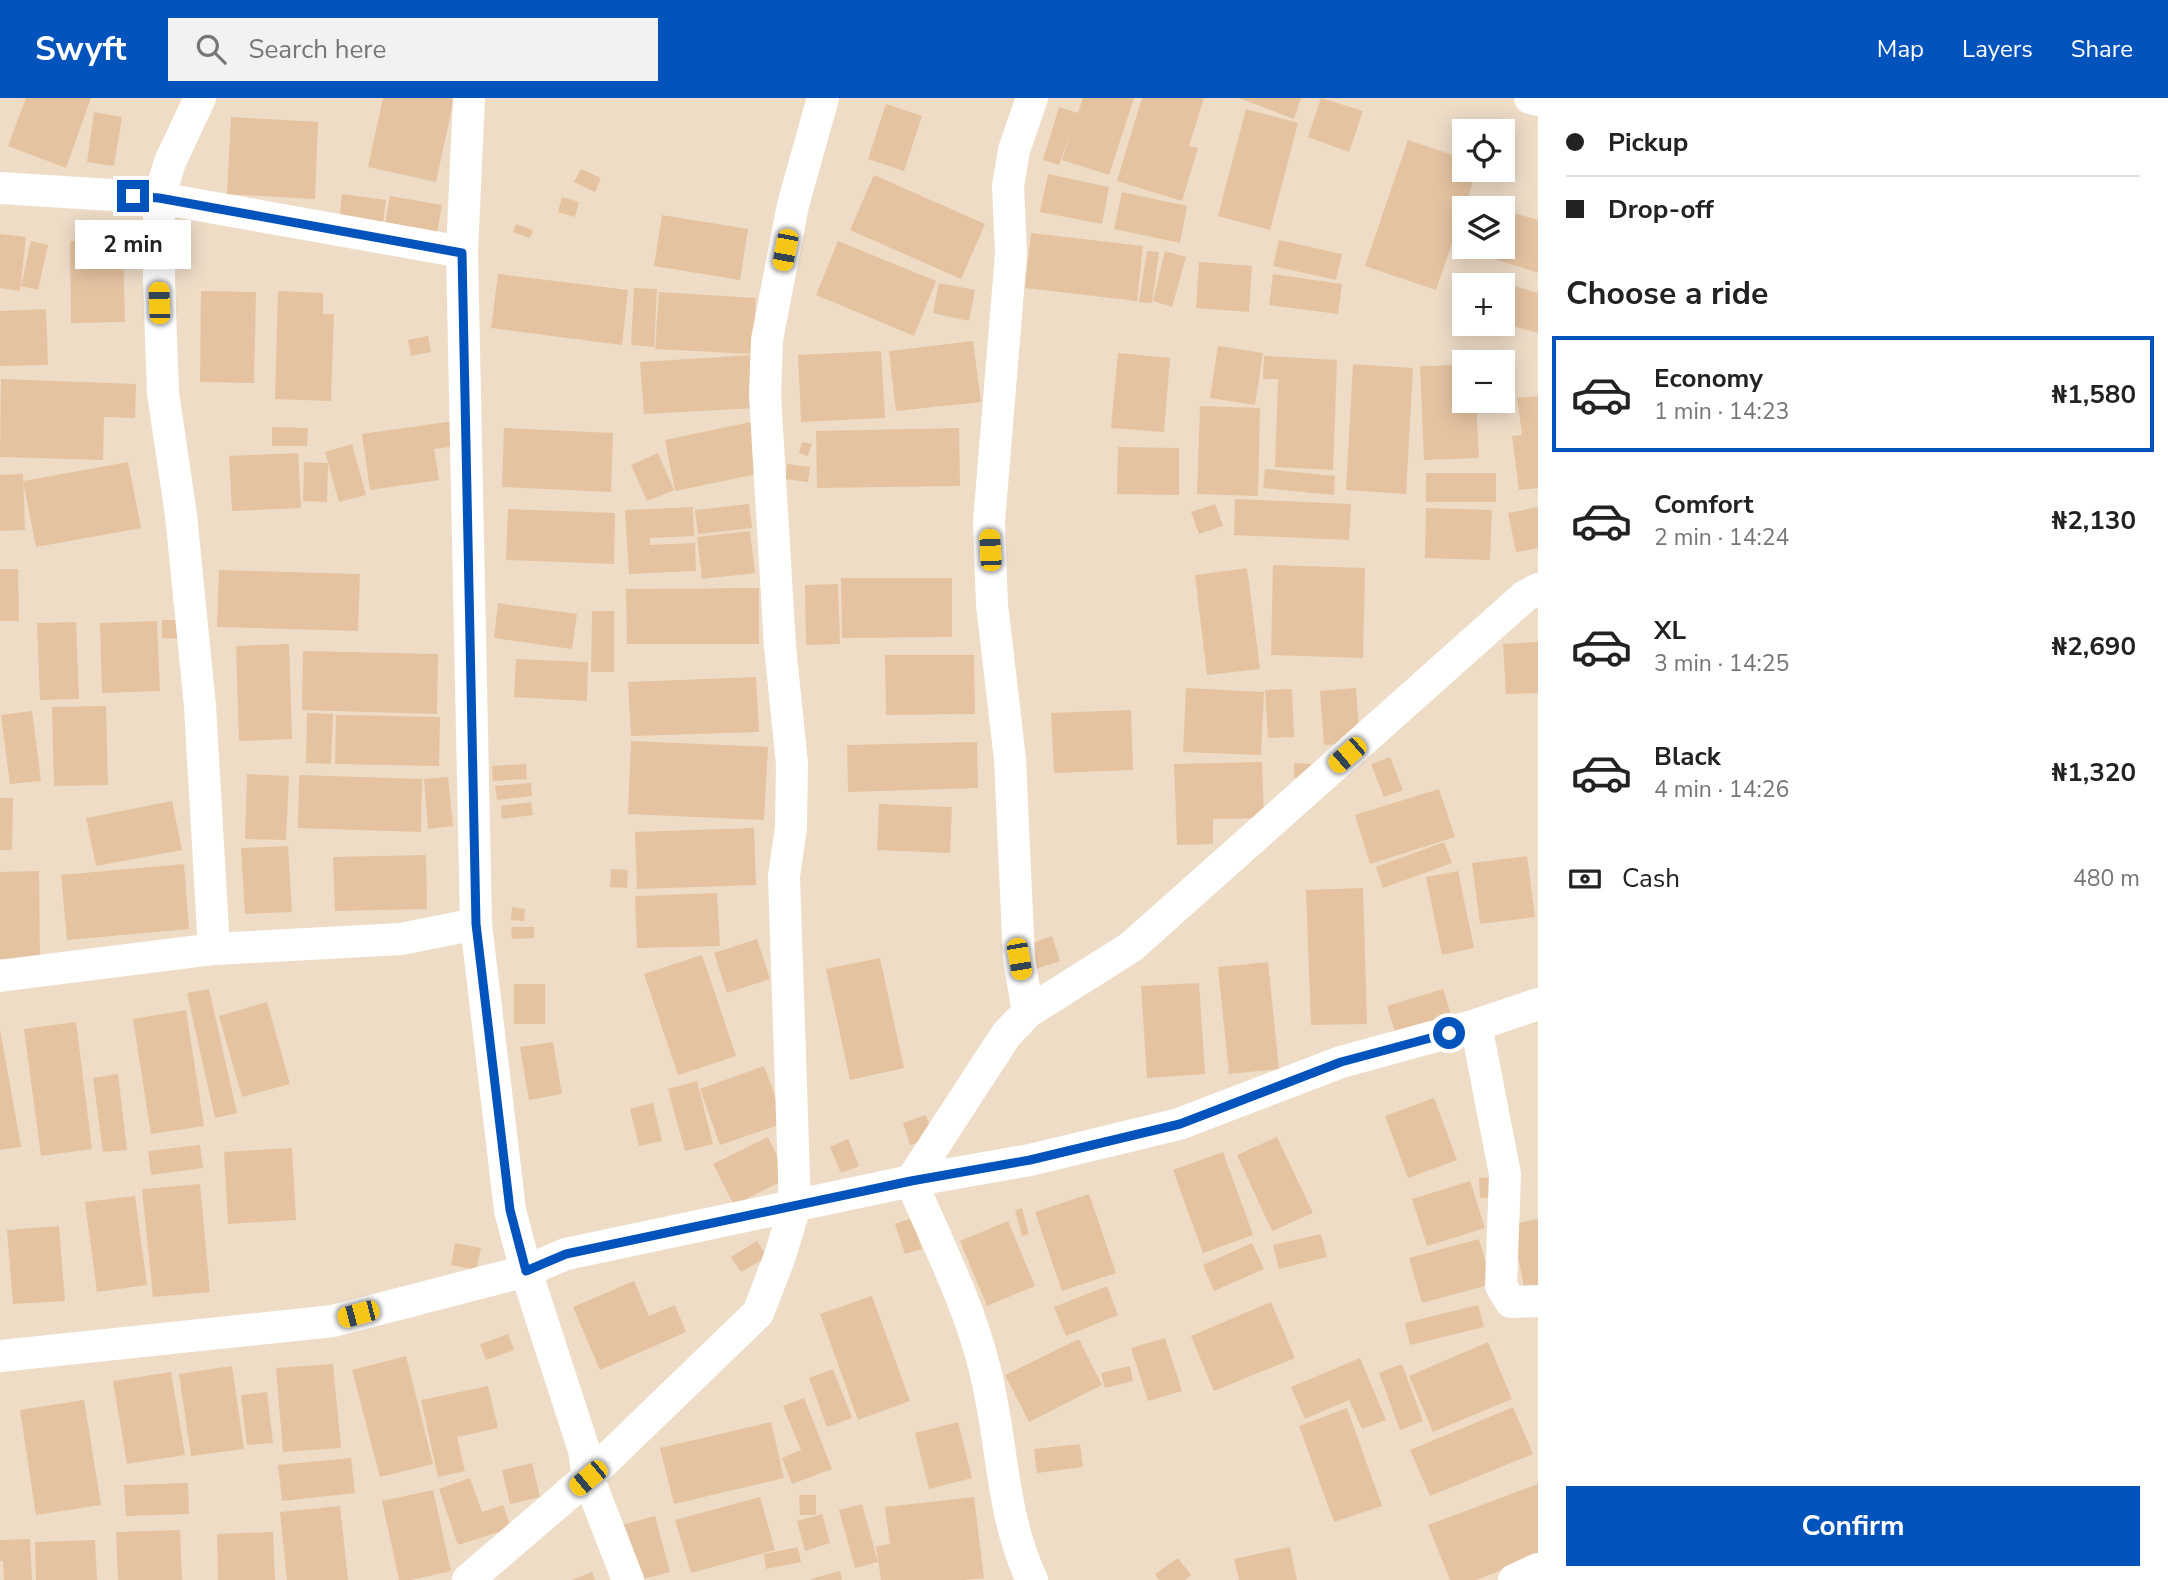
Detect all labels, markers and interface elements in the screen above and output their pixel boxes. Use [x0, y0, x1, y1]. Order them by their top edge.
search box [168, 18, 658, 81]
text: Swyft [35, 27, 126, 72]
icon: search [192, 30, 230, 68]
text: Search here [248, 32, 386, 67]
text: Map [1877, 33, 1924, 65]
text: Layers [1962, 33, 2033, 65]
text: Share [2071, 33, 2133, 65]
map controls [1452, 119, 1515, 413]
button: locate [1452, 119, 1515, 182]
text: Pickup [1608, 125, 1688, 160]
route end [117, 180, 149, 212]
text: Drop-off [1608, 192, 1714, 227]
button: layers [1452, 196, 1515, 259]
callout: 2 min [75, 220, 191, 270]
car [771, 227, 800, 273]
text: 2 min [103, 229, 163, 260]
text: Choose a ride [1566, 272, 1768, 315]
button: + [1452, 273, 1515, 336]
car [148, 282, 171, 324]
button: − [1452, 350, 1515, 413]
text: Economy [1654, 361, 1763, 396]
icon: car [1570, 363, 1633, 426]
text: ₦1,580 [2052, 377, 2136, 412]
text: 1 min · 14:23 [1654, 396, 1789, 427]
text: Comfort [1654, 487, 1754, 522]
icon: car [1570, 489, 1633, 552]
text: ₦2,130 [2052, 503, 2136, 538]
text: 2 min · 14:24 [1654, 522, 1789, 553]
car [979, 528, 1002, 572]
text: XL [1654, 613, 1686, 648]
icon: car [1570, 615, 1633, 678]
text: ₦2,690 [2052, 629, 2136, 664]
text: 3 min · 14:25 [1654, 648, 1789, 679]
car [1325, 733, 1370, 777]
text: Black [1654, 739, 1721, 774]
icon: car [1570, 741, 1633, 804]
text: ₦1,320 [2052, 755, 2136, 790]
text: 4 min · 14:26 [1654, 774, 1789, 805]
icon: cash [1566, 860, 1604, 898]
text: Cash [1622, 861, 1680, 896]
text: 480 m [2073, 863, 2140, 894]
car [1006, 936, 1033, 982]
route start [1433, 1017, 1465, 1049]
car [335, 1298, 382, 1330]
car [566, 1456, 611, 1500]
button: Confirm [1566, 1486, 2140, 1566]

